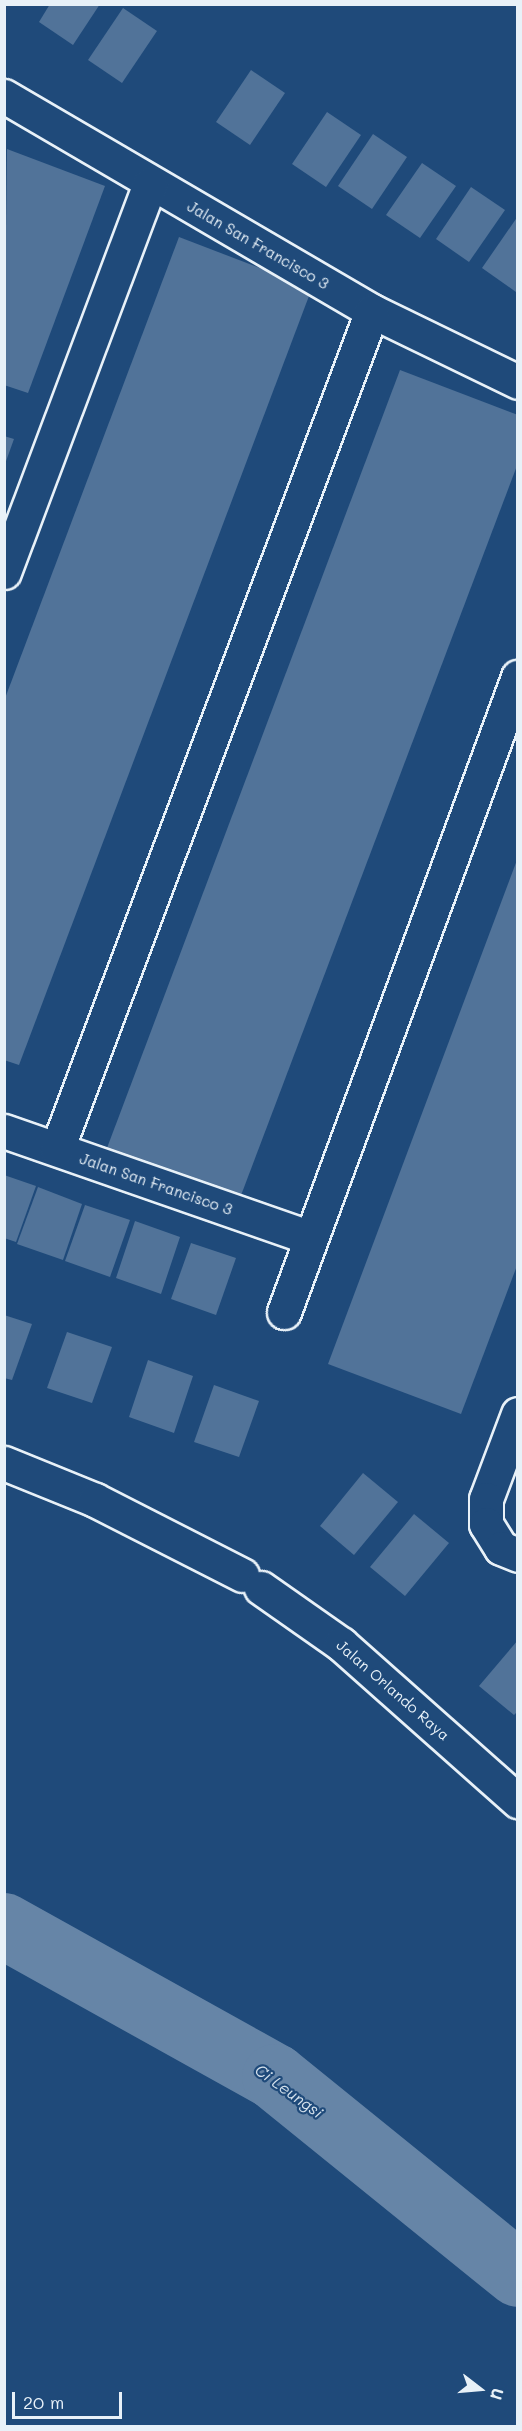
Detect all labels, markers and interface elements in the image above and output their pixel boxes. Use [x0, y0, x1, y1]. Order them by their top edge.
street label: Jalan San Francisco 3 [184, 197, 332, 293]
street label: Jalan San Francisco 3 [77, 1149, 235, 1219]
street label: Jalan Orlando Raya [333, 1636, 453, 1744]
water label: Ci Leungsi [251, 2060, 327, 2122]
north arrow [450, 2359, 510, 2419]
scale bar [15, 2380, 124, 2418]
text: U [486, 2386, 509, 2402]
text: 20 m [23, 2390, 64, 2414]

